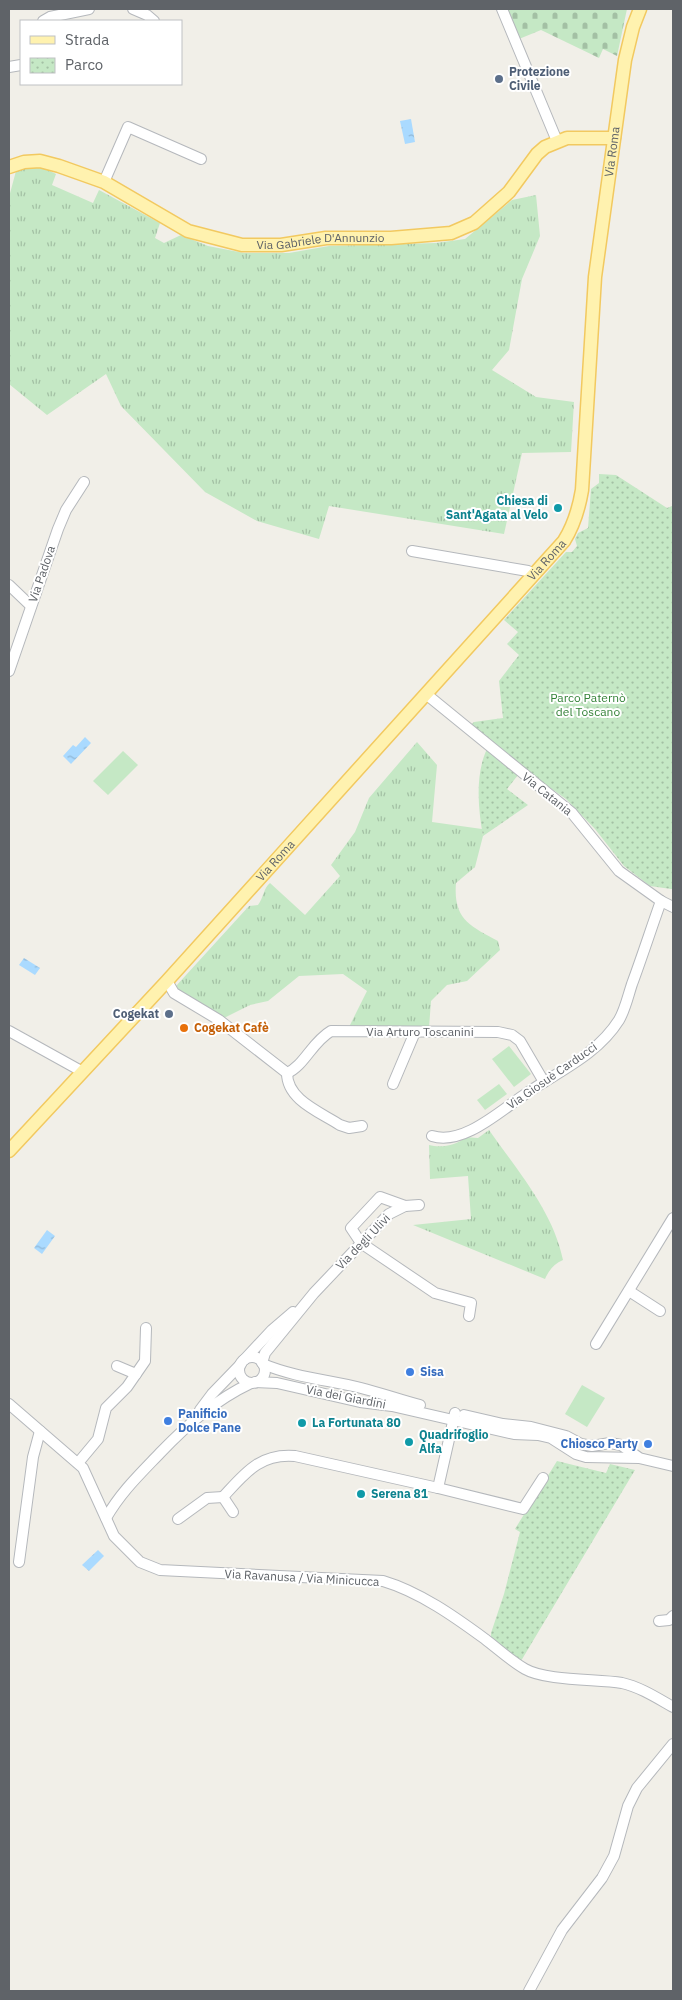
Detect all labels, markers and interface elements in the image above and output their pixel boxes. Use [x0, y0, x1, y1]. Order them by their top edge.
legend [20, 20, 182, 85]
text: Strada [65, 30, 109, 49]
text: Parco [65, 55, 103, 74]
place label: Protezione Civile [509, 64, 570, 93]
marker: Protezione Civile [493, 73, 505, 85]
street label: Via Roma [601, 125, 623, 178]
street label: Via Gabriele D'Annunzio [256, 230, 385, 252]
place label: Chiesa di Sant'Agata al Velo [446, 493, 548, 522]
marker: Chiesa di Sant'Agata al Velo [552, 502, 564, 514]
street label: Via Roma [524, 535, 569, 584]
street label: Via Padova [25, 543, 58, 604]
park label: Parco Paternò del Toscano [550, 690, 626, 719]
street label: Via Catania [519, 769, 576, 819]
street label: Via Roma [253, 836, 298, 884]
place label: Cogekat [113, 1006, 159, 1021]
marker: Cogekat [163, 1008, 175, 1020]
place label: Cogekat Cafè [194, 1020, 269, 1035]
marker: Cogekat Cafè [178, 1022, 190, 1034]
street label: Via Arturo Toscanini [366, 1024, 474, 1039]
street label: Via Giosuè Carducci [504, 1039, 600, 1112]
street label: Via degli Ulivi [332, 1211, 393, 1273]
place label: Sisa [420, 1364, 444, 1379]
marker: Sisa [404, 1366, 416, 1378]
street label: Via dei Giardini [305, 1381, 387, 1412]
place label: Panificio Dolce Pane [178, 1406, 241, 1435]
marker: Panificio Dolce Pane [162, 1415, 174, 1427]
place label: La Fortunata 80 [312, 1415, 401, 1430]
marker: La Fortunata 80 [296, 1417, 308, 1429]
place label: Quadrifoglio Alfa [419, 1427, 489, 1456]
marker: Quadrifoglio Alfa [403, 1436, 415, 1448]
place label: Chiosco Party [561, 1436, 639, 1451]
marker: Chiosco Party [642, 1438, 654, 1450]
place label: Serena 81 [371, 1486, 428, 1501]
marker: Serena 81 [355, 1488, 367, 1500]
street label: Via Ravanusa / Via Minicucca [224, 1566, 380, 1589]

